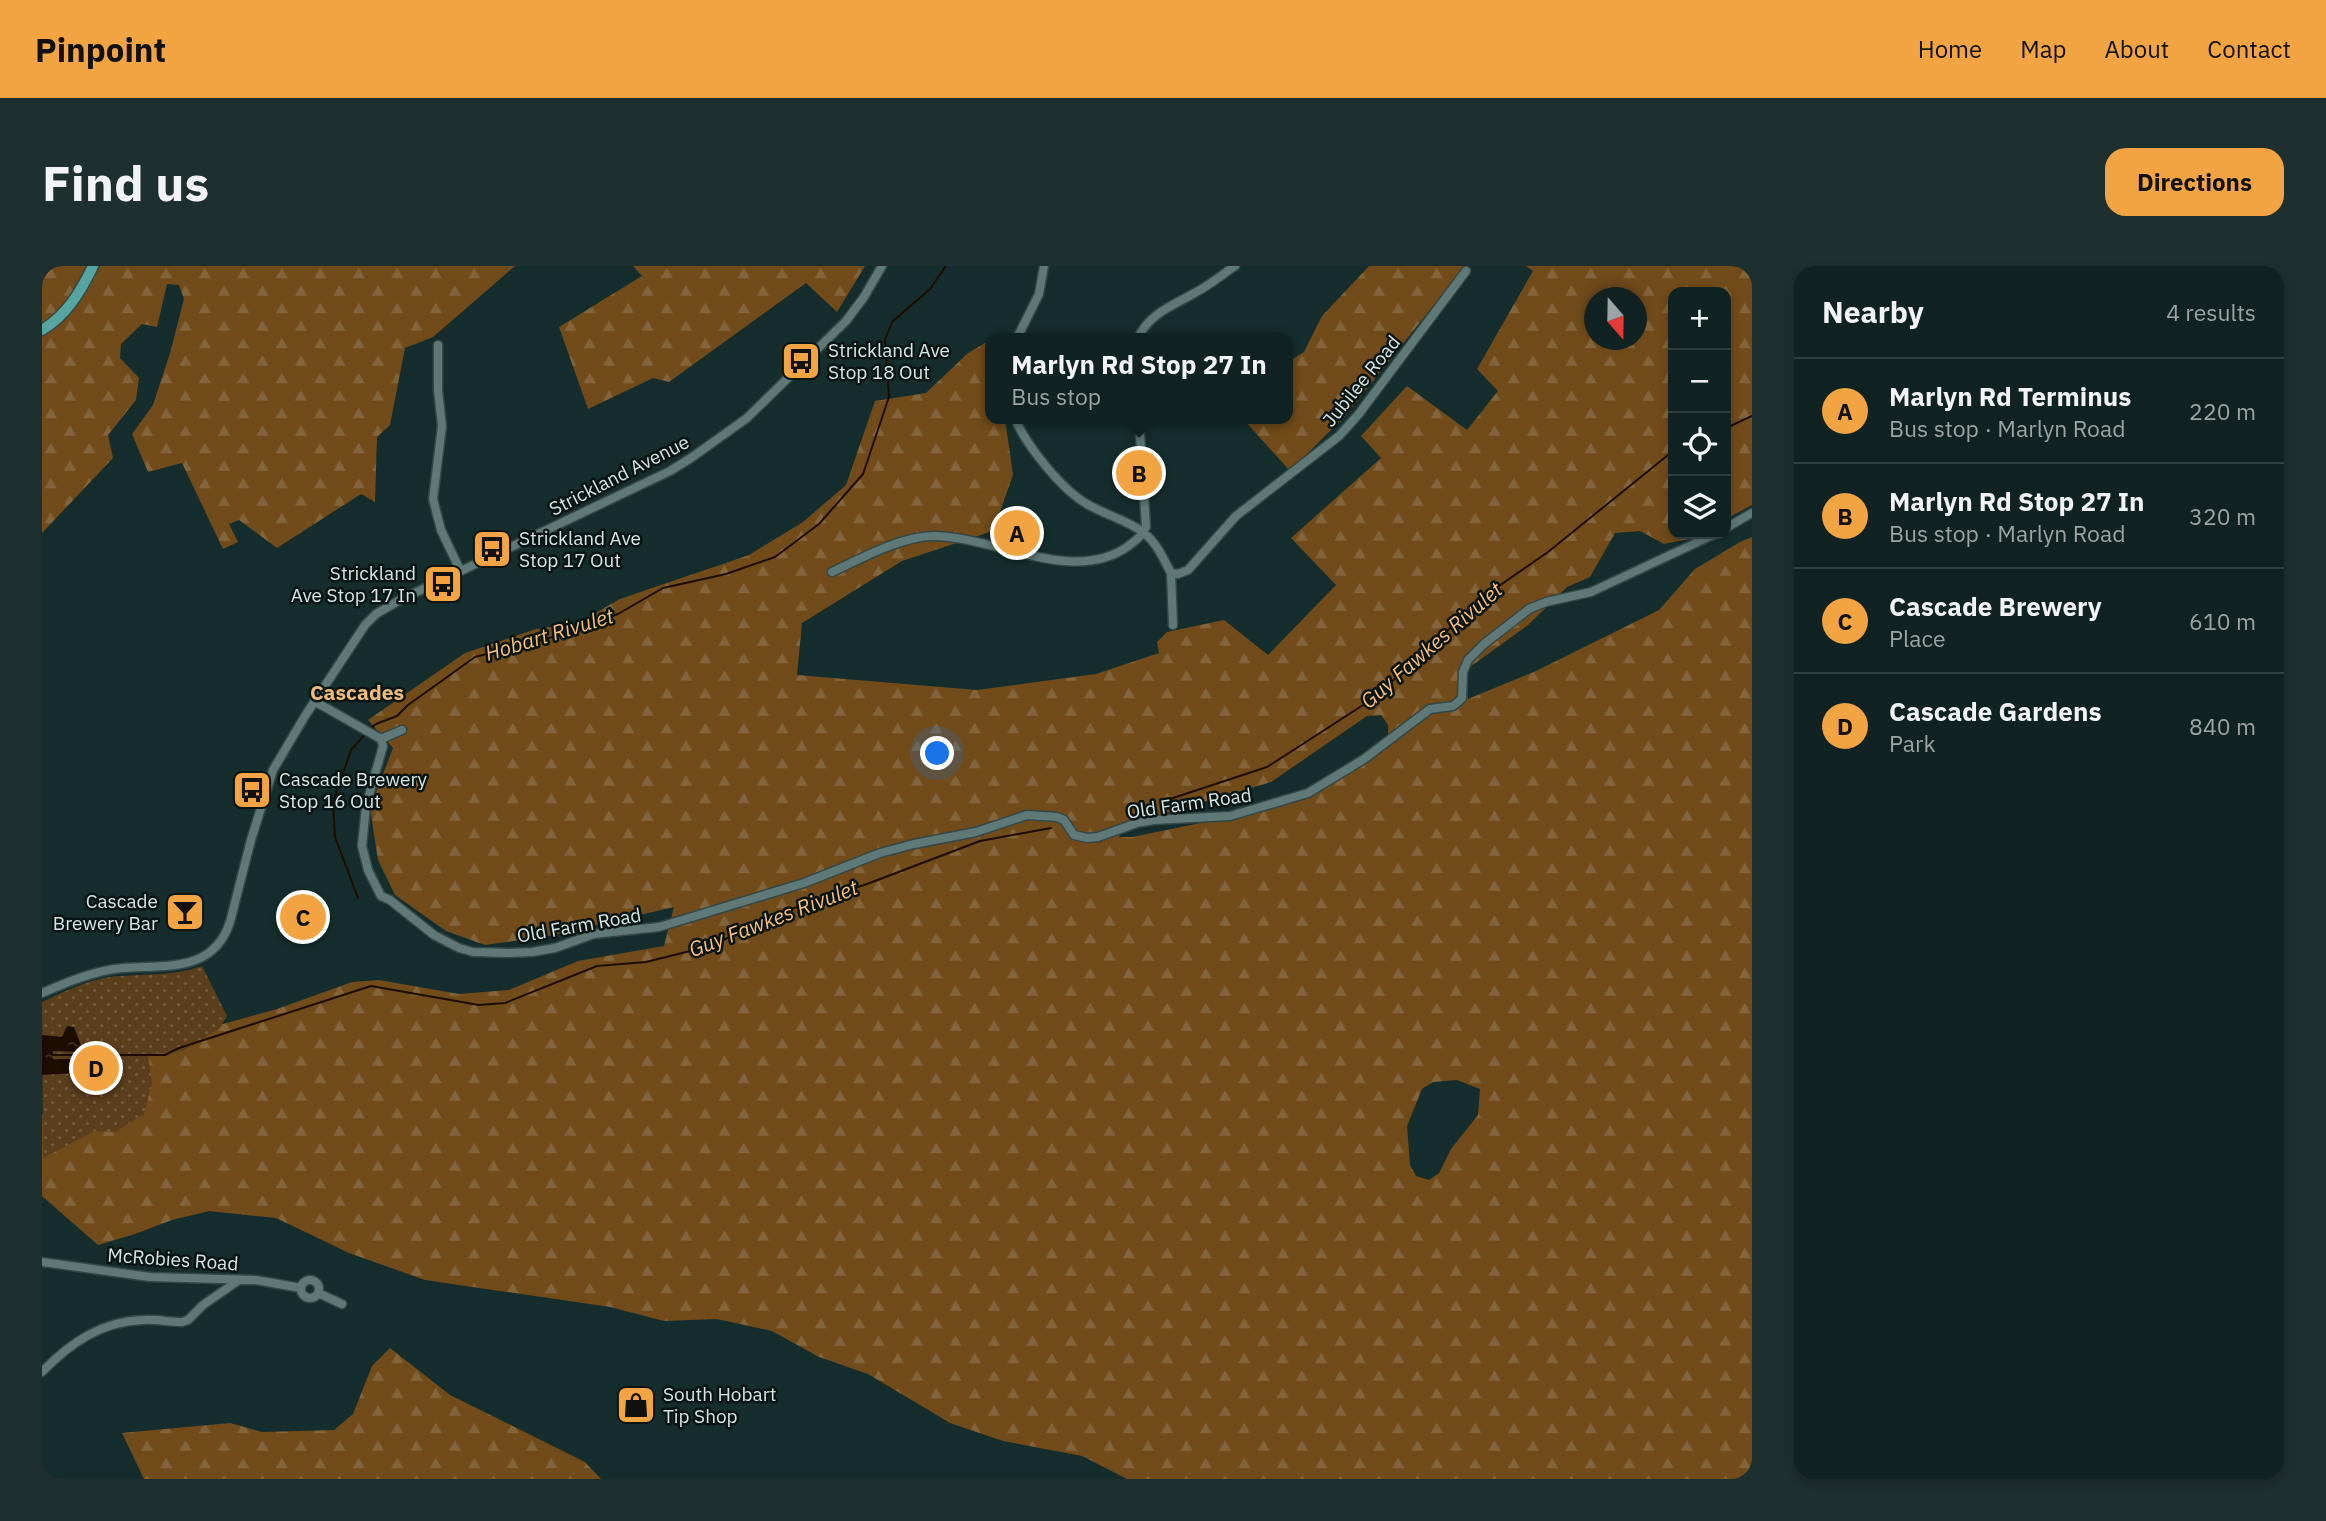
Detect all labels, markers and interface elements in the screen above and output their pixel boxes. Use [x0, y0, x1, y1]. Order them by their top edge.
text: Pinpoint [35, 28, 166, 71]
text: Home [1918, 33, 1982, 65]
text: Map [2020, 33, 2066, 65]
text: About [2104, 33, 2169, 65]
text: Contact [2207, 33, 2291, 65]
button: Directions [2105, 148, 2284, 216]
text: Find us [42, 151, 209, 214]
north arrow [1584, 287, 1647, 350]
map controls [1668, 287, 1731, 539]
button: + [1668, 287, 1731, 350]
text: Nearby [1822, 292, 1924, 331]
text: 4 results [2166, 297, 2256, 327]
street label: Jubilee Road [1317, 331, 1405, 431]
popup [985, 333, 1293, 424]
place label: Strickland Ave Stop 18 Out [828, 338, 950, 384]
bus stop icon: Strickland Ave Stop 18 Out [780, 340, 822, 382]
text: Marlyn Rd Stop 27 In [1011, 347, 1267, 381]
button: − [1668, 350, 1731, 413]
text: Marlyn Rd Terminus [1889, 379, 2131, 413]
text: Bus stop [1011, 381, 1101, 411]
text: A [1837, 396, 1853, 426]
text: 220 m [2189, 396, 2256, 426]
button: locate [1668, 413, 1731, 476]
text: Bus stop · Marlyn Road [1889, 413, 2126, 443]
street label: Strickland Avenue [545, 429, 693, 521]
pin: B [1116, 447, 1162, 499]
button: layers [1668, 476, 1731, 539]
text: Marlyn Rd Stop 27 In [1889, 484, 2145, 518]
text: B [1837, 501, 1853, 531]
text: 320 m [2189, 501, 2256, 531]
pin: A [994, 507, 1040, 559]
text: Bus stop · Marlyn Road [1889, 518, 2126, 548]
place label: Strickland Ave Stop 17 Out [519, 526, 641, 572]
bus stop icon: Strickland Ave Stop 17 Out [471, 528, 513, 570]
place label: Strickland Ave Stop 17 In [291, 561, 416, 607]
bus stop icon: Strickland Ave Stop 17 In [422, 563, 464, 605]
water label: Guy Fawkes Rivulet [1354, 575, 1509, 714]
text: Cascade Brewery [1889, 589, 2102, 623]
water label: Hobart Rivulet [481, 601, 618, 667]
text: C [1838, 606, 1852, 636]
text: 610 m [2189, 606, 2256, 636]
text: Place [1889, 623, 1946, 653]
district label: Cascades [310, 678, 404, 706]
text: Cascade Gardens [1889, 694, 2102, 728]
text: D [1837, 711, 1853, 741]
text: 840 m [2189, 711, 2256, 741]
text: Park [1889, 728, 1936, 758]
your location [920, 736, 954, 770]
place label: Cascade Brewery Stop 16 Out [279, 767, 428, 813]
bus stop icon: Cascade Brewery Stop 16 Out [231, 769, 273, 811]
street label: Old Farm Road [1125, 782, 1253, 824]
water label: Guy Fawkes Rivulet [684, 872, 863, 963]
place label: Cascade Brewery Bar [53, 889, 158, 935]
bar icon: Cascade Brewery Bar [164, 891, 206, 933]
pin: C [280, 891, 326, 943]
street label: Old Farm Road [515, 902, 643, 948]
pin: D [73, 1042, 119, 1094]
street label: McRobies Road [107, 1242, 239, 1276]
place label: South Hobart Tip Shop [663, 1382, 776, 1428]
shop icon: South Hobart Tip Shop [615, 1384, 657, 1426]

